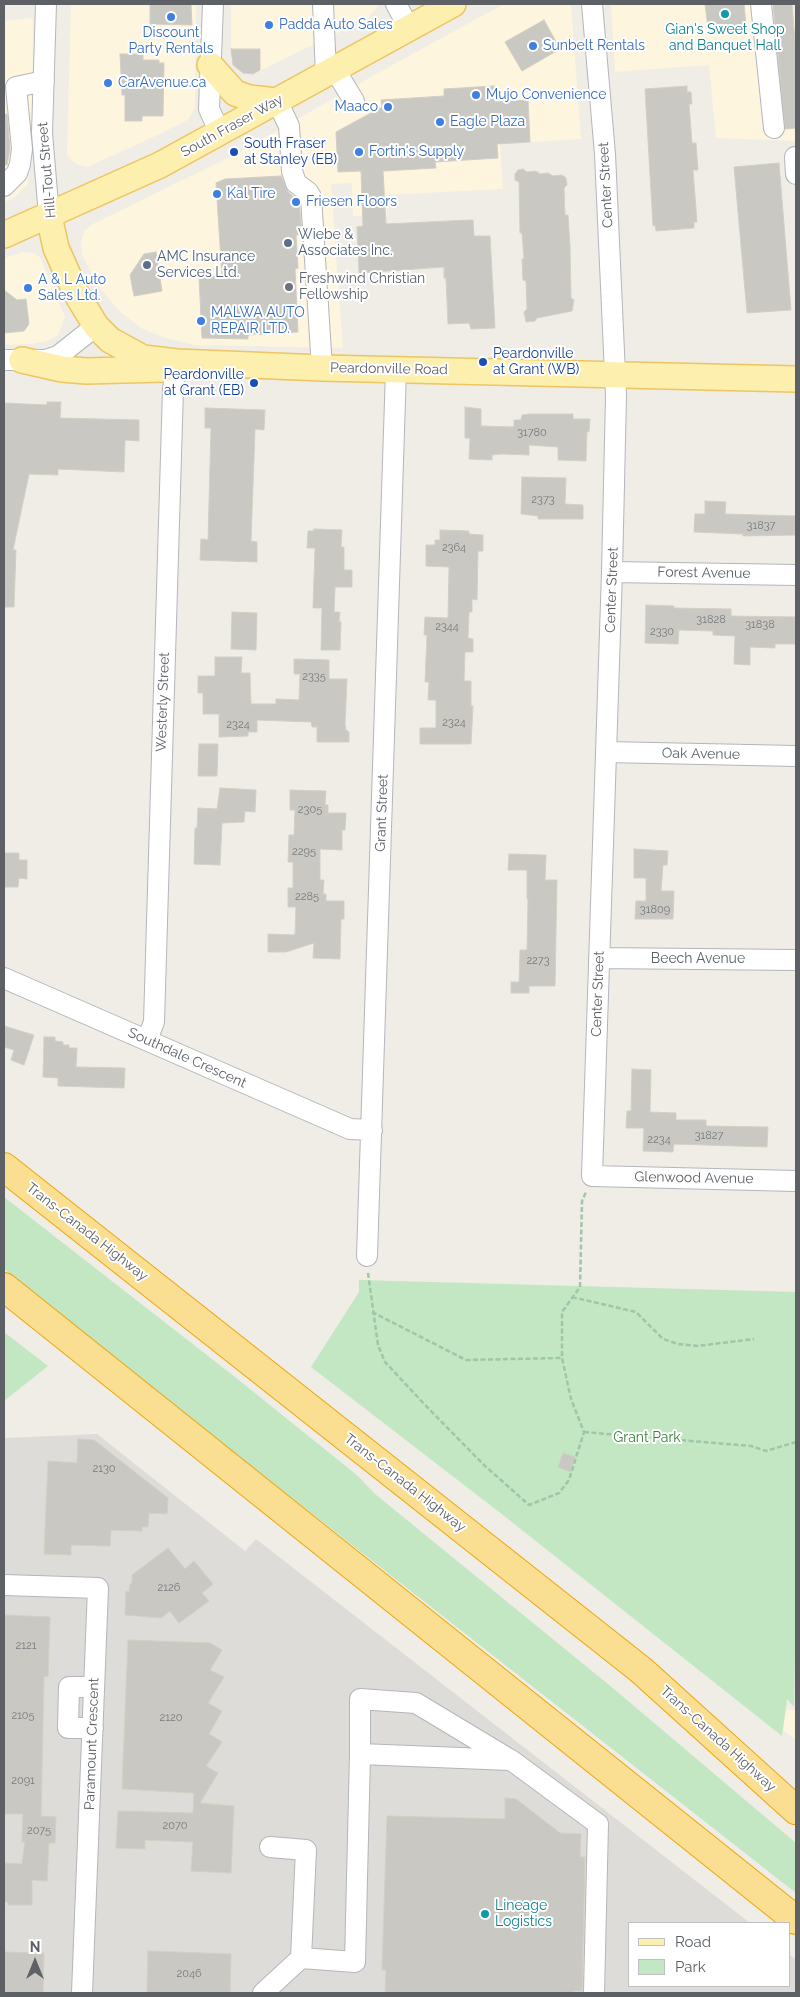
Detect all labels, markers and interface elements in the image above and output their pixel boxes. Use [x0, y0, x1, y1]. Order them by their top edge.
marker: Gian's Sweet Shop and Banquet Hall [719, 8, 731, 20]
marker: Discount Party Rentals [165, 11, 177, 23]
place label: Padda Auto Sales [279, 17, 393, 33]
marker: Padda Auto Sales [263, 19, 275, 31]
place label: Gian's Sweet Shop and Banquet Hall [665, 22, 785, 54]
place label: Discount Party Rentals [128, 25, 214, 58]
place label: Sunbelt Rentals [543, 38, 645, 54]
marker: Sunbelt Rentals [527, 40, 539, 52]
place label: CarAvenue.ca [118, 75, 206, 91]
marker: CarAvenue.ca [102, 77, 114, 89]
place label: Mujo Convenience [486, 87, 606, 103]
marker: Mujo Convenience [470, 89, 482, 101]
street label: South Fraser Way [178, 91, 286, 161]
place label: Maaco [335, 99, 378, 115]
marker: Maaco [382, 101, 394, 113]
place label: Eagle Plaza [450, 114, 525, 130]
marker: Eagle Plaza [434, 116, 446, 128]
street label: Hill-Tout Street [34, 121, 60, 219]
place label: South Fraser at Stanley (EB) [244, 136, 337, 168]
street label: Center Street [595, 142, 617, 228]
place label: Fortin's Supply [369, 144, 464, 160]
marker: South Fraser at Stanley (EB) [228, 146, 240, 158]
marker: Fortin's Supply [353, 146, 365, 158]
place label: Kal Tire [227, 186, 276, 202]
marker: Kal Tire [211, 188, 223, 200]
place label: Friesen Floors [306, 194, 397, 210]
marker: Friesen Floors [290, 196, 302, 208]
place label: Wiebe & Associates Inc. [298, 227, 393, 260]
marker: Wiebe & Associates Inc. [282, 237, 294, 249]
place label: AMC Insurance Services Ltd. [157, 249, 255, 282]
marker: AMC Insurance Services Ltd. [141, 259, 153, 271]
place label: Freshwind Christian Fellowship [299, 271, 425, 304]
place label: A & L Auto Sales Ltd. [38, 272, 106, 304]
marker: Freshwind Christian Fellowship [283, 281, 295, 293]
marker: A & L Auto Sales Ltd. [22, 282, 34, 294]
place label: MALWA AUTO REPAIR LTD. [211, 305, 305, 338]
marker: MALWA AUTO REPAIR LTD. [195, 315, 207, 327]
place label: Peardonville at Grant (WB) [493, 346, 579, 378]
marker: Peardonville at Grant (WB) [477, 356, 489, 368]
street label: Peardonville Road [330, 360, 448, 378]
place label: Peardonville at Grant (EB) [163, 367, 244, 400]
marker: Peardonville at Grant (EB) [248, 377, 260, 389]
house number: 31780 [517, 426, 547, 440]
house number: 2373 [531, 493, 555, 507]
house number: 31837 [747, 519, 775, 533]
house number: 2364 [442, 541, 466, 555]
street label: Center Street [602, 547, 622, 633]
street label: Forest Avenue [657, 564, 751, 582]
house number: 31828 [696, 613, 726, 627]
house number: 31838 [745, 618, 775, 632]
house number: 2344 [435, 620, 459, 634]
house number: 2330 [650, 625, 674, 639]
street label: Westerly Street [153, 652, 173, 752]
house number: 2335 [302, 670, 326, 684]
house number: 2324 [442, 716, 466, 730]
house number: 2324 [226, 718, 250, 732]
street label: Oak Avenue [662, 745, 740, 763]
street label: Grant Street [372, 774, 392, 852]
house number: 2305 [298, 803, 322, 817]
house number: 2295 [292, 845, 316, 859]
house number: 2285 [295, 890, 319, 904]
house number: 31809 [640, 903, 670, 917]
street label: Center Street [588, 951, 608, 1037]
street label: Beech Avenue [651, 951, 745, 967]
house number: 2273 [526, 954, 550, 968]
street label: Southdale Crescent [125, 1024, 249, 1092]
house number: 31827 [695, 1129, 723, 1143]
house number: 2234 [647, 1133, 671, 1147]
street label: Glenwood Avenue [634, 1169, 754, 1187]
street label: Trans-Canada Highway [23, 1179, 151, 1285]
street label: Trans-Canada Highway [341, 1430, 469, 1536]
park label: Grant Park [613, 1430, 681, 1446]
house number: 2130 [92, 1462, 116, 1476]
house number: 2126 [158, 1581, 180, 1595]
house number: 2121 [16, 1639, 36, 1653]
street label: Paramount Crescent [81, 1677, 103, 1811]
street label: Trans-Canada Highway [657, 1683, 779, 1795]
house number: 2105 [11, 1709, 35, 1723]
house number: 2120 [160, 1711, 182, 1725]
house number: 2091 [11, 1774, 35, 1788]
house number: 2070 [163, 1819, 187, 1833]
house number: 2075 [27, 1824, 51, 1838]
place label: Lineage Logistics [495, 1898, 552, 1930]
marker: Lineage Logistics [479, 1908, 491, 1920]
legend [628, 1922, 790, 1987]
text: Road [675, 1933, 711, 1951]
north arrow [10, 1937, 60, 1987]
text: N [30, 1939, 40, 1955]
text: Park [675, 1958, 706, 1976]
house number: 2046 [176, 1967, 202, 1981]

